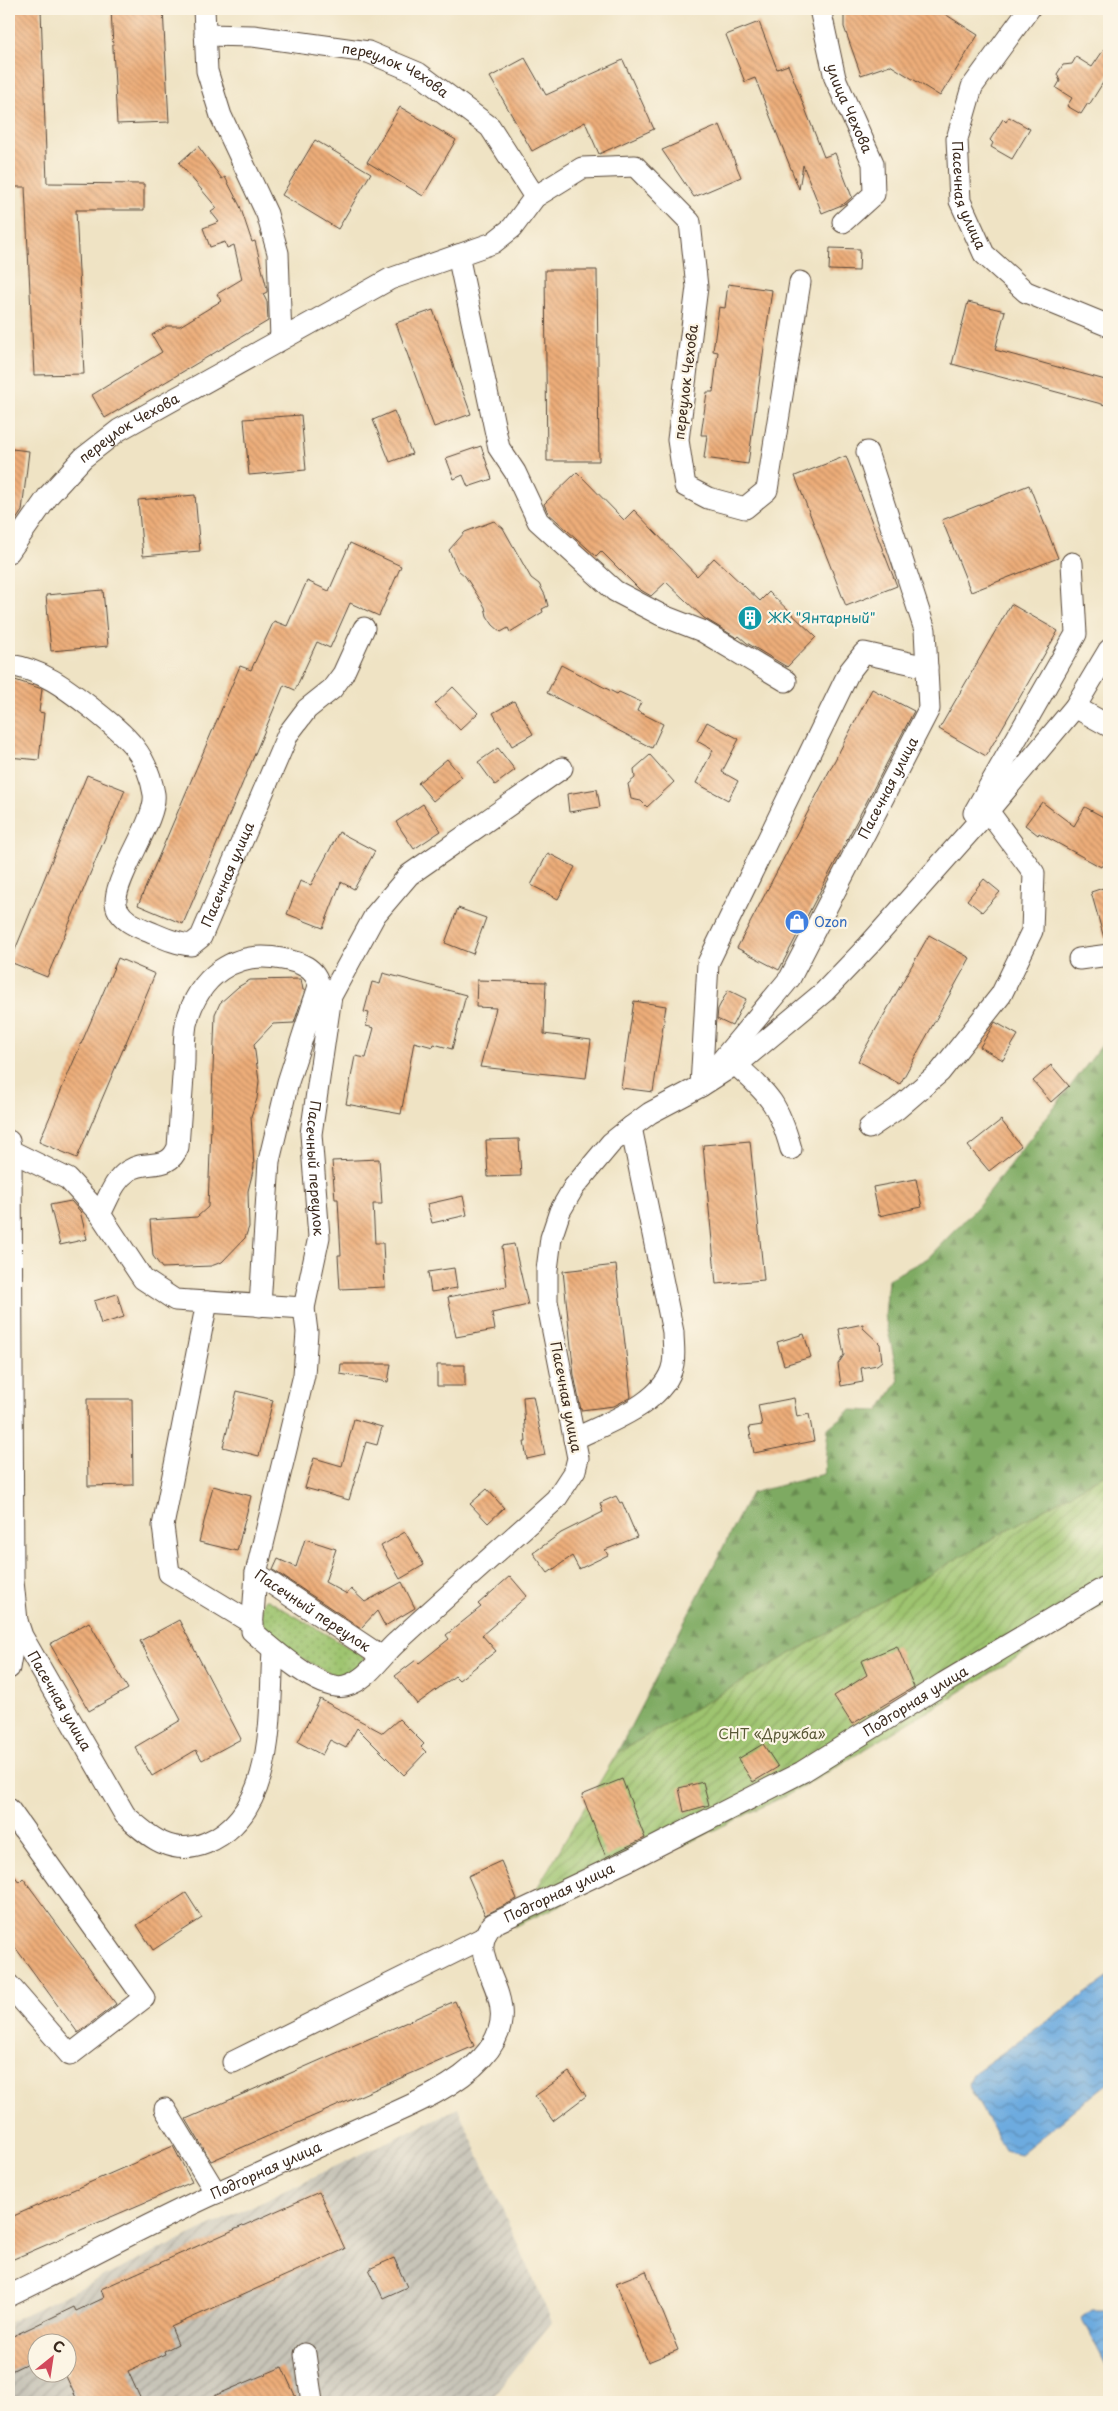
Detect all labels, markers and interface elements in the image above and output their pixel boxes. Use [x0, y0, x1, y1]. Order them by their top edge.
street label: переулок Чехова [341, 37, 453, 103]
street label: улица Чехова [822, 62, 878, 156]
street label: Пасечная улица [947, 140, 992, 253]
street label: переулок Чехова [668, 323, 703, 441]
street label: переулок Чехова [74, 387, 183, 468]
building icon: ЖК "Янтарный" [737, 605, 763, 631]
place label: ЖК "Янтарный" [767, 607, 876, 628]
street label: Пасечная улица [853, 733, 923, 843]
street label: Пасечная улица [195, 818, 259, 930]
shop icon: Ozon [784, 909, 810, 935]
place label: Ozon [814, 911, 847, 932]
street label: Пасечный переулок [301, 1099, 330, 1237]
street label: Пасечная улица [545, 1340, 588, 1454]
street label: Пасечный переулок [251, 1564, 376, 1657]
street label: Пасечная улица [23, 1647, 97, 1755]
street label: Подгорная улица [859, 1660, 972, 1741]
park label: СНТ «Дружба» [718, 1723, 826, 1744]
street label: Подгорная улица [500, 1857, 618, 1927]
street label: Подгорная улица [207, 2136, 325, 2204]
north arrow [28, 2334, 78, 2384]
text: С [49, 2335, 69, 2358]

